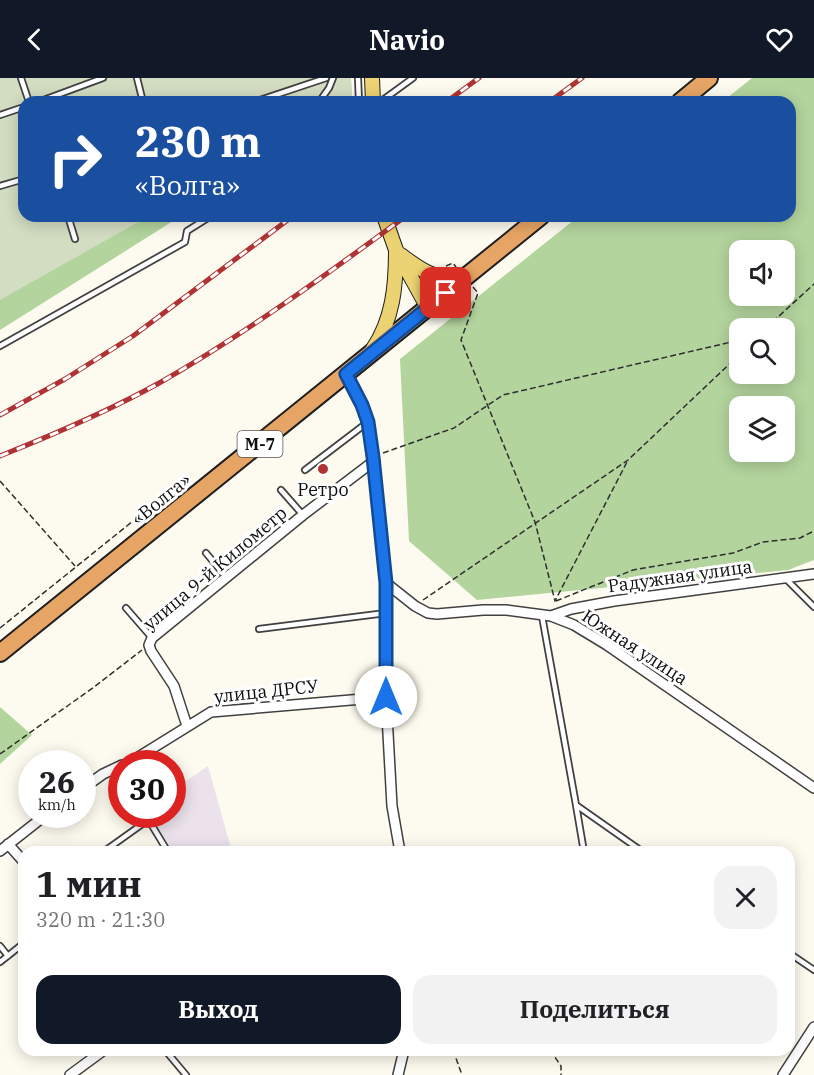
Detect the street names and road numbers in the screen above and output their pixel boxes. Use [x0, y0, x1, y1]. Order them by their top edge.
road number: М-7 [238, 431, 282, 457]
street label: «Волга» [127, 468, 195, 530]
street label: улица 9-й Километр [139, 501, 291, 635]
street label: Радужная улица [606, 554, 754, 598]
street label: Южная улица [578, 604, 692, 690]
street label: улица ДРСУ [213, 674, 319, 708]

